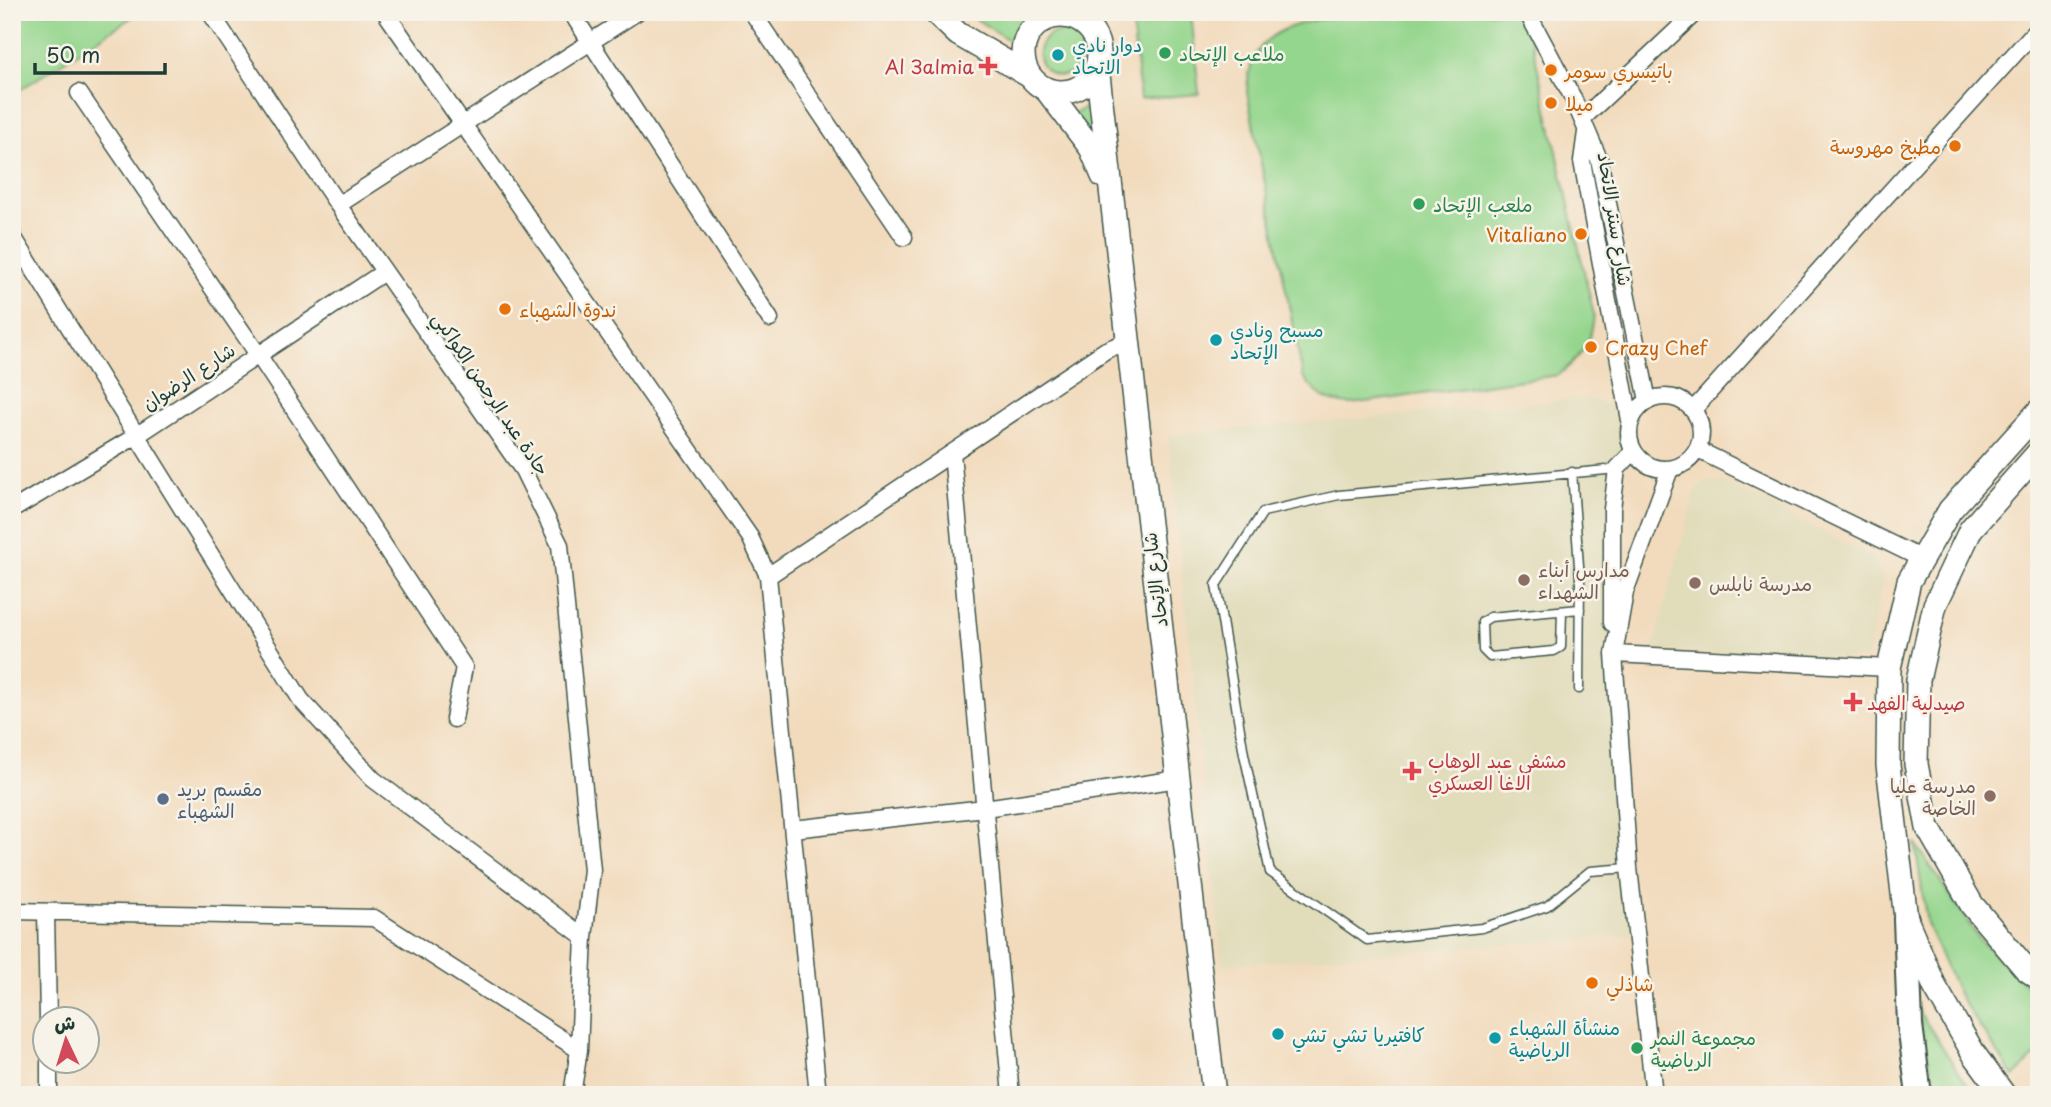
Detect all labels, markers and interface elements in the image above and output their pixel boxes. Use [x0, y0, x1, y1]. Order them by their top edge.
place label: دوار نادي الاتحاد [1072, 30, 1142, 80]
scale bar [35, 32, 164, 76]
text: 50 m [46, 38, 100, 70]
place label: ملاعب الإتحاد [1179, 39, 1284, 67]
marker: ملاعب الإتحاد [1157, 45, 1173, 61]
marker: دوار نادي الاتحاد [1050, 47, 1066, 63]
place label: Al 3almia [885, 52, 974, 80]
place label: باتيسري سومر [1563, 56, 1673, 86]
marker: Al 3almia [980, 58, 996, 74]
marker: باتيسري سومر [1543, 62, 1559, 78]
place label: ميلا [1565, 89, 1594, 117]
marker: ميلا [1543, 95, 1559, 111]
place label: مطبخ مهروسة [1830, 132, 1941, 160]
marker: مطبخ مهروسة [1947, 138, 1963, 154]
street label: شارع سنتر الاتحاد [1591, 150, 1640, 288]
place label: ملعب الإتحاد [1433, 190, 1533, 218]
marker: ملعب الإتحاد [1411, 196, 1427, 212]
place label: Vitaliano [1486, 220, 1567, 248]
marker: Vitaliano [1573, 226, 1589, 242]
place label: ندوة الشهباء [519, 295, 616, 323]
marker: ندوة الشهباء [497, 301, 513, 317]
street label: جادة عبد الرحمن الكواكبي [423, 305, 557, 483]
place label: مسبح ونادي الإتحاد [1230, 315, 1324, 365]
marker: مسبح ونادي الإتحاد [1208, 332, 1224, 348]
place label: Crazy Chef [1605, 333, 1709, 361]
street label: شارع الرضوان [136, 335, 241, 417]
marker: Crazy Chef [1583, 339, 1599, 355]
street label: شارع الإتحاد [1134, 531, 1175, 629]
place label: مدارس أبناء الشهداء [1538, 555, 1630, 605]
place label: مدرسة نابلس [1709, 569, 1812, 597]
marker: مدارس أبناء الشهداء [1516, 572, 1532, 588]
marker: مدرسة نابلس [1687, 575, 1703, 591]
place label: صيدلية الفهد [1867, 688, 1965, 716]
marker: صيدلية الفهد [1845, 694, 1861, 710]
place label: مشفى عبد الوهاب الاغا العسكري [1428, 746, 1567, 798]
marker: مشفى عبد الوهاب الاغا العسكري [1402, 761, 1422, 781]
place label: مدرسة عليا الخاصة [1890, 771, 1976, 821]
place label: مقسم بريد الشهباء [177, 774, 262, 824]
marker: مدرسة عليا الخاصة [1982, 788, 1998, 804]
marker: مقسم بريد الشهباء [155, 791, 171, 807]
place label: شاذلي [1606, 969, 1654, 1001]
marker: شاذلي [1584, 975, 1600, 991]
north arrow [32, 1006, 102, 1076]
text: ش [53, 1007, 76, 1037]
place label: منشأة الشهباء الرياضية [1509, 1013, 1620, 1063]
place label: كافتيريا تشي تشي [1292, 1020, 1425, 1052]
place label: مجموعة النمر الرياضية [1649, 1023, 1756, 1073]
marker: كافتيريا تشي تشي [1270, 1026, 1286, 1042]
marker: منشأة الشهباء الرياضية [1487, 1030, 1503, 1046]
marker: مجموعة النمر الرياضية [1629, 1040, 1645, 1056]

